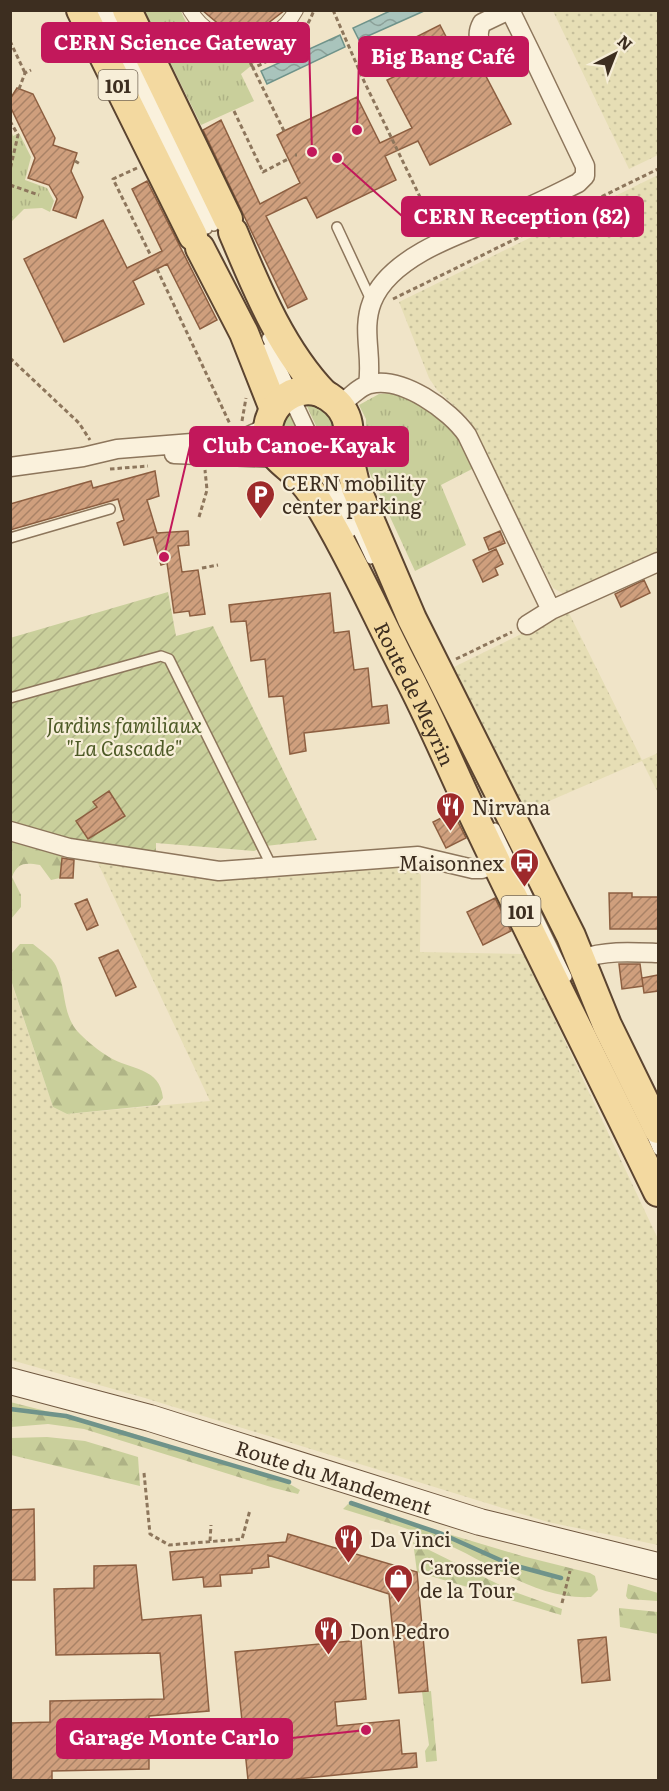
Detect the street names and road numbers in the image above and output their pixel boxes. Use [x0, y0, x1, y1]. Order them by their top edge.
road number: 101 [98, 70, 138, 100]
street label: Route de Meyrin [368, 616, 464, 770]
road number: 101 [502, 896, 540, 926]
street label: Route du Mandement [232, 1431, 436, 1521]

